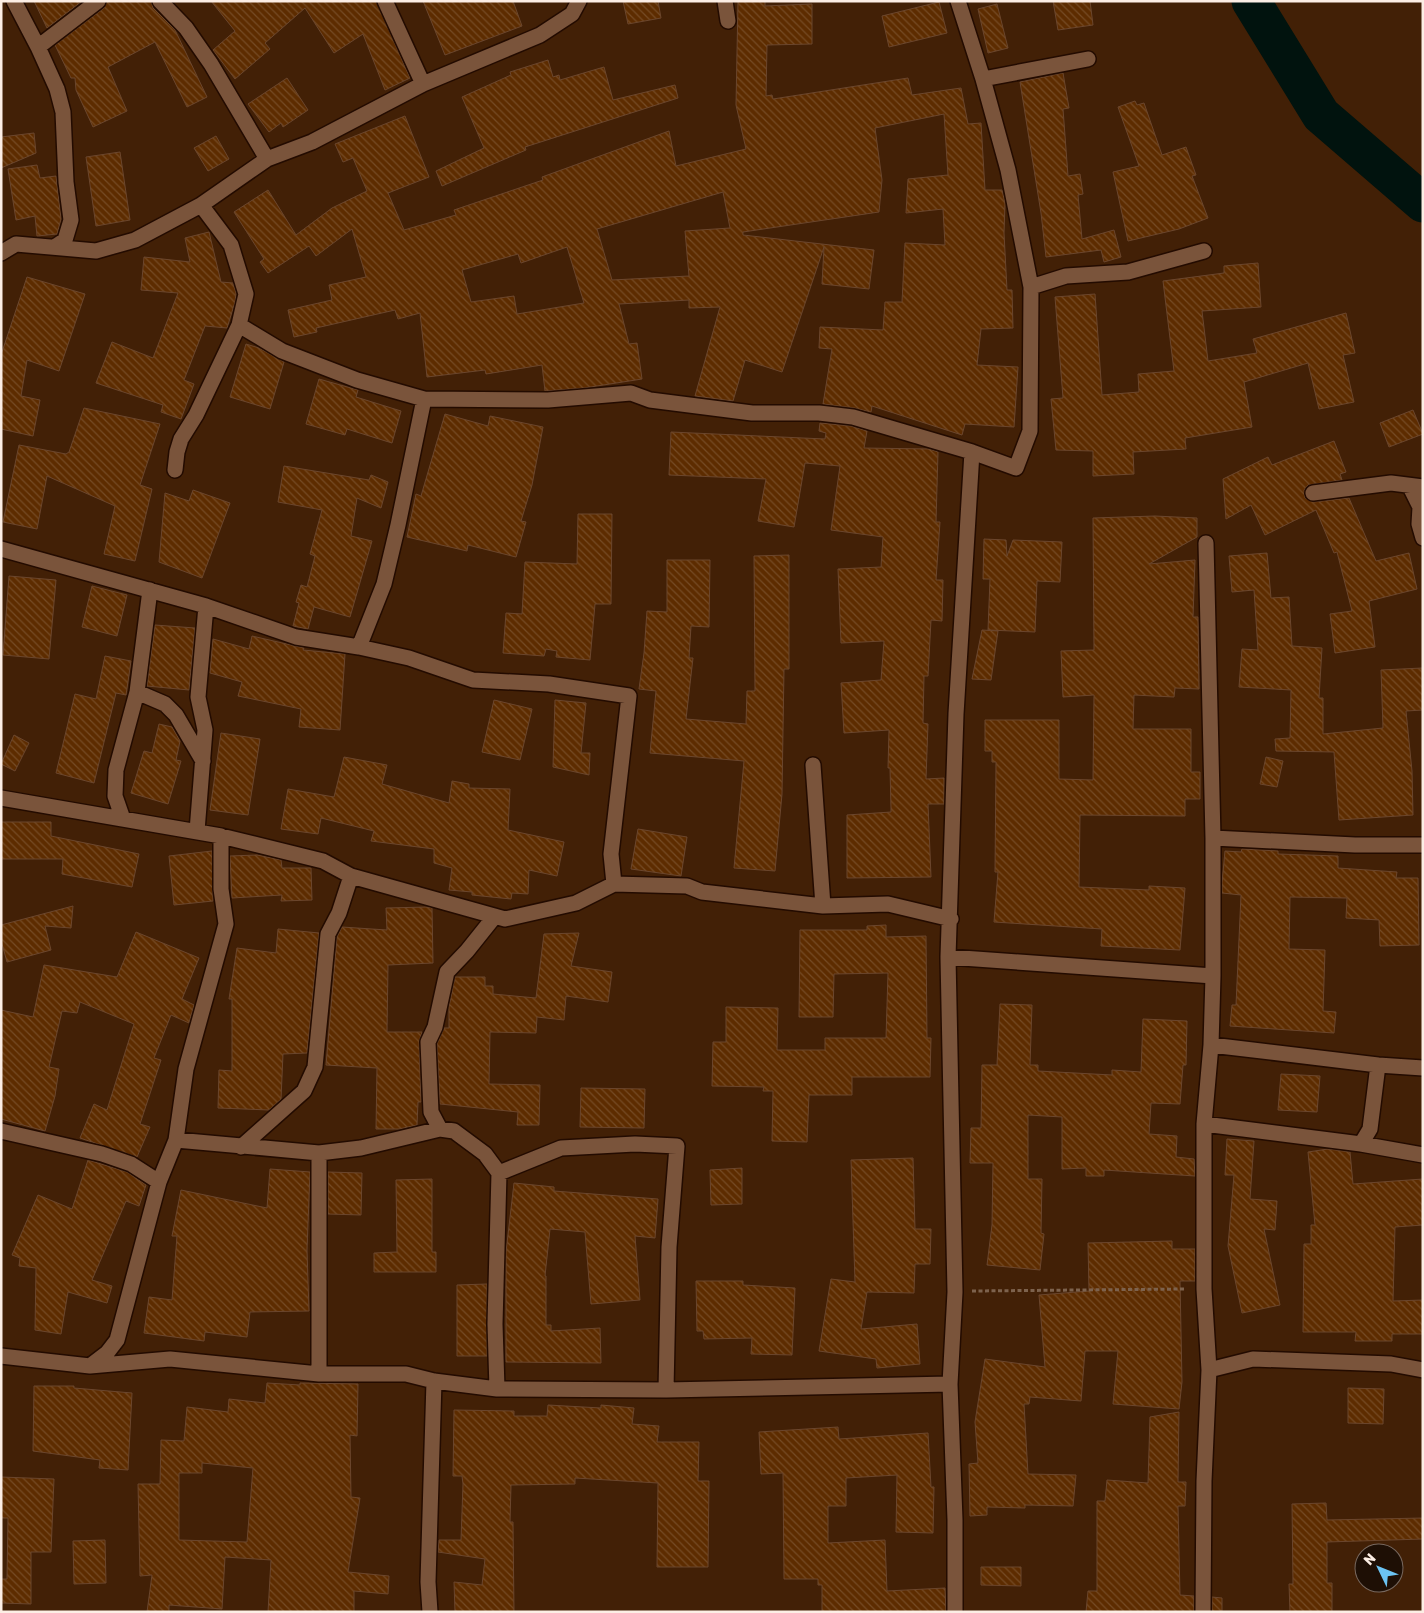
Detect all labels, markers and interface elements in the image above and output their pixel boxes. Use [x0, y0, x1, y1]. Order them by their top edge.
north arrow [1354, 1543, 1404, 1593]
text: N [1360, 1550, 1380, 1569]

